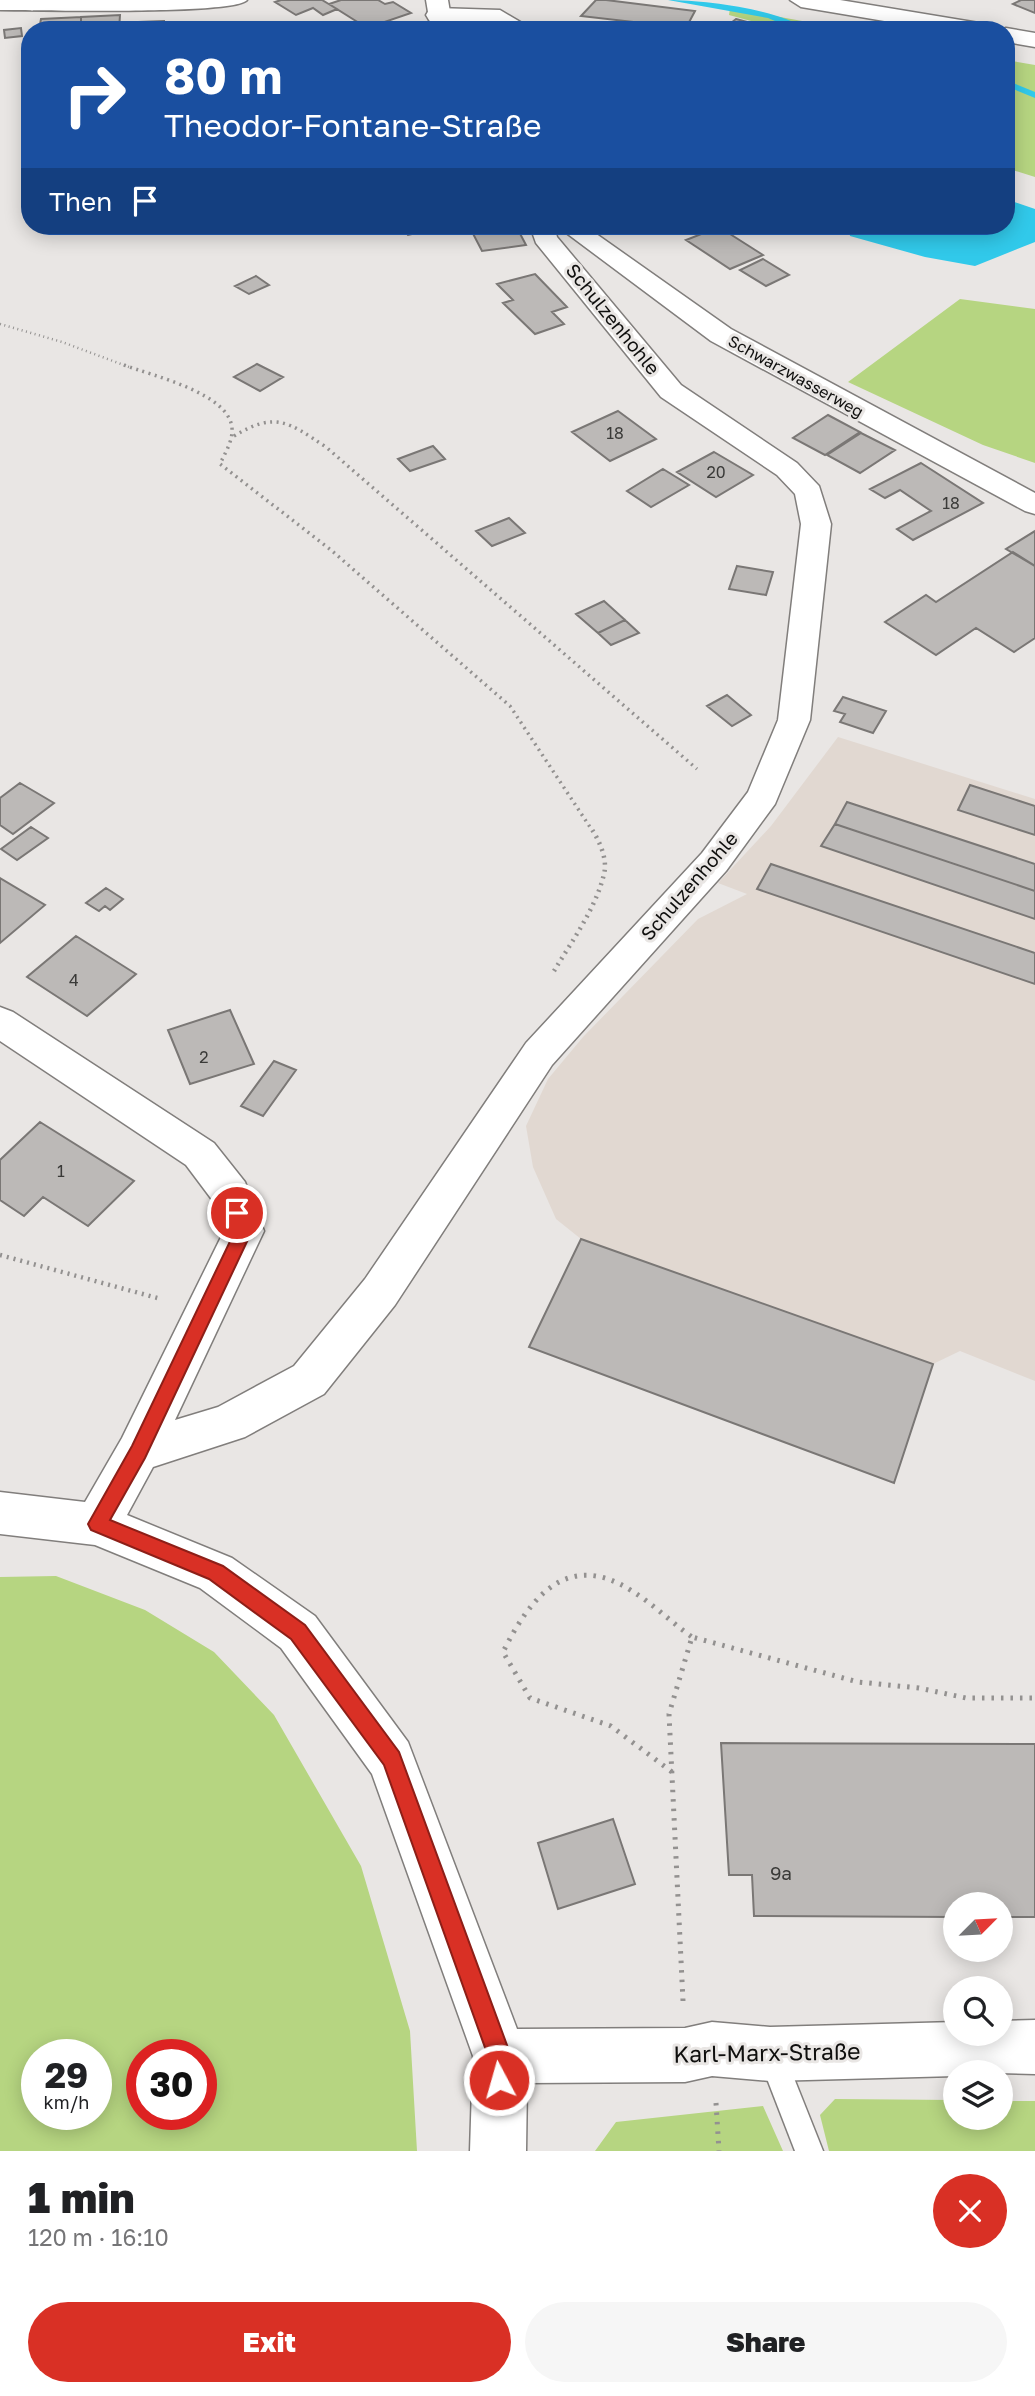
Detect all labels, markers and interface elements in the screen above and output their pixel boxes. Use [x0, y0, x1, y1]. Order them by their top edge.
text: 80 m [164, 46, 282, 105]
icon: right [49, 49, 140, 140]
text: Theodor-Fontane-Straße [164, 106, 541, 144]
icon: arrive [126, 182, 164, 220]
text: Then [49, 186, 112, 217]
street label: Schulzenhohle [562, 259, 665, 379]
street label: Schwarzwasserweg [725, 331, 867, 421]
house number: 18 [606, 423, 624, 443]
house number: 20 [706, 462, 726, 482]
house number: 18 [942, 493, 960, 513]
street label: Schulzenhohle [635, 827, 742, 945]
house number: 4 [69, 970, 79, 990]
house number: 2 [199, 1047, 209, 1067]
house number: 1 [57, 1161, 65, 1181]
pin [207, 1183, 267, 1243]
icon: arrive [218, 1194, 256, 1232]
house number: 9a [770, 1861, 792, 1884]
north arrow [943, 1892, 1013, 1962]
map controls [943, 1892, 1013, 2130]
button: search [943, 1976, 1013, 2046]
street label: Karl-Marx-Straße [673, 2036, 861, 2068]
speed limit sign: 30 [126, 2039, 217, 2130]
position arrow [462, 2043, 536, 2117]
text: 29 [45, 2054, 88, 2096]
button: layers [943, 2060, 1013, 2130]
text: km/h [44, 2091, 89, 2113]
text: 1 min [28, 2172, 135, 2222]
button: close [933, 2174, 1007, 2248]
text: 120 m · 16:10 [28, 2223, 169, 2251]
button: Exit [28, 2302, 511, 2382]
button: Share [525, 2302, 1007, 2382]

